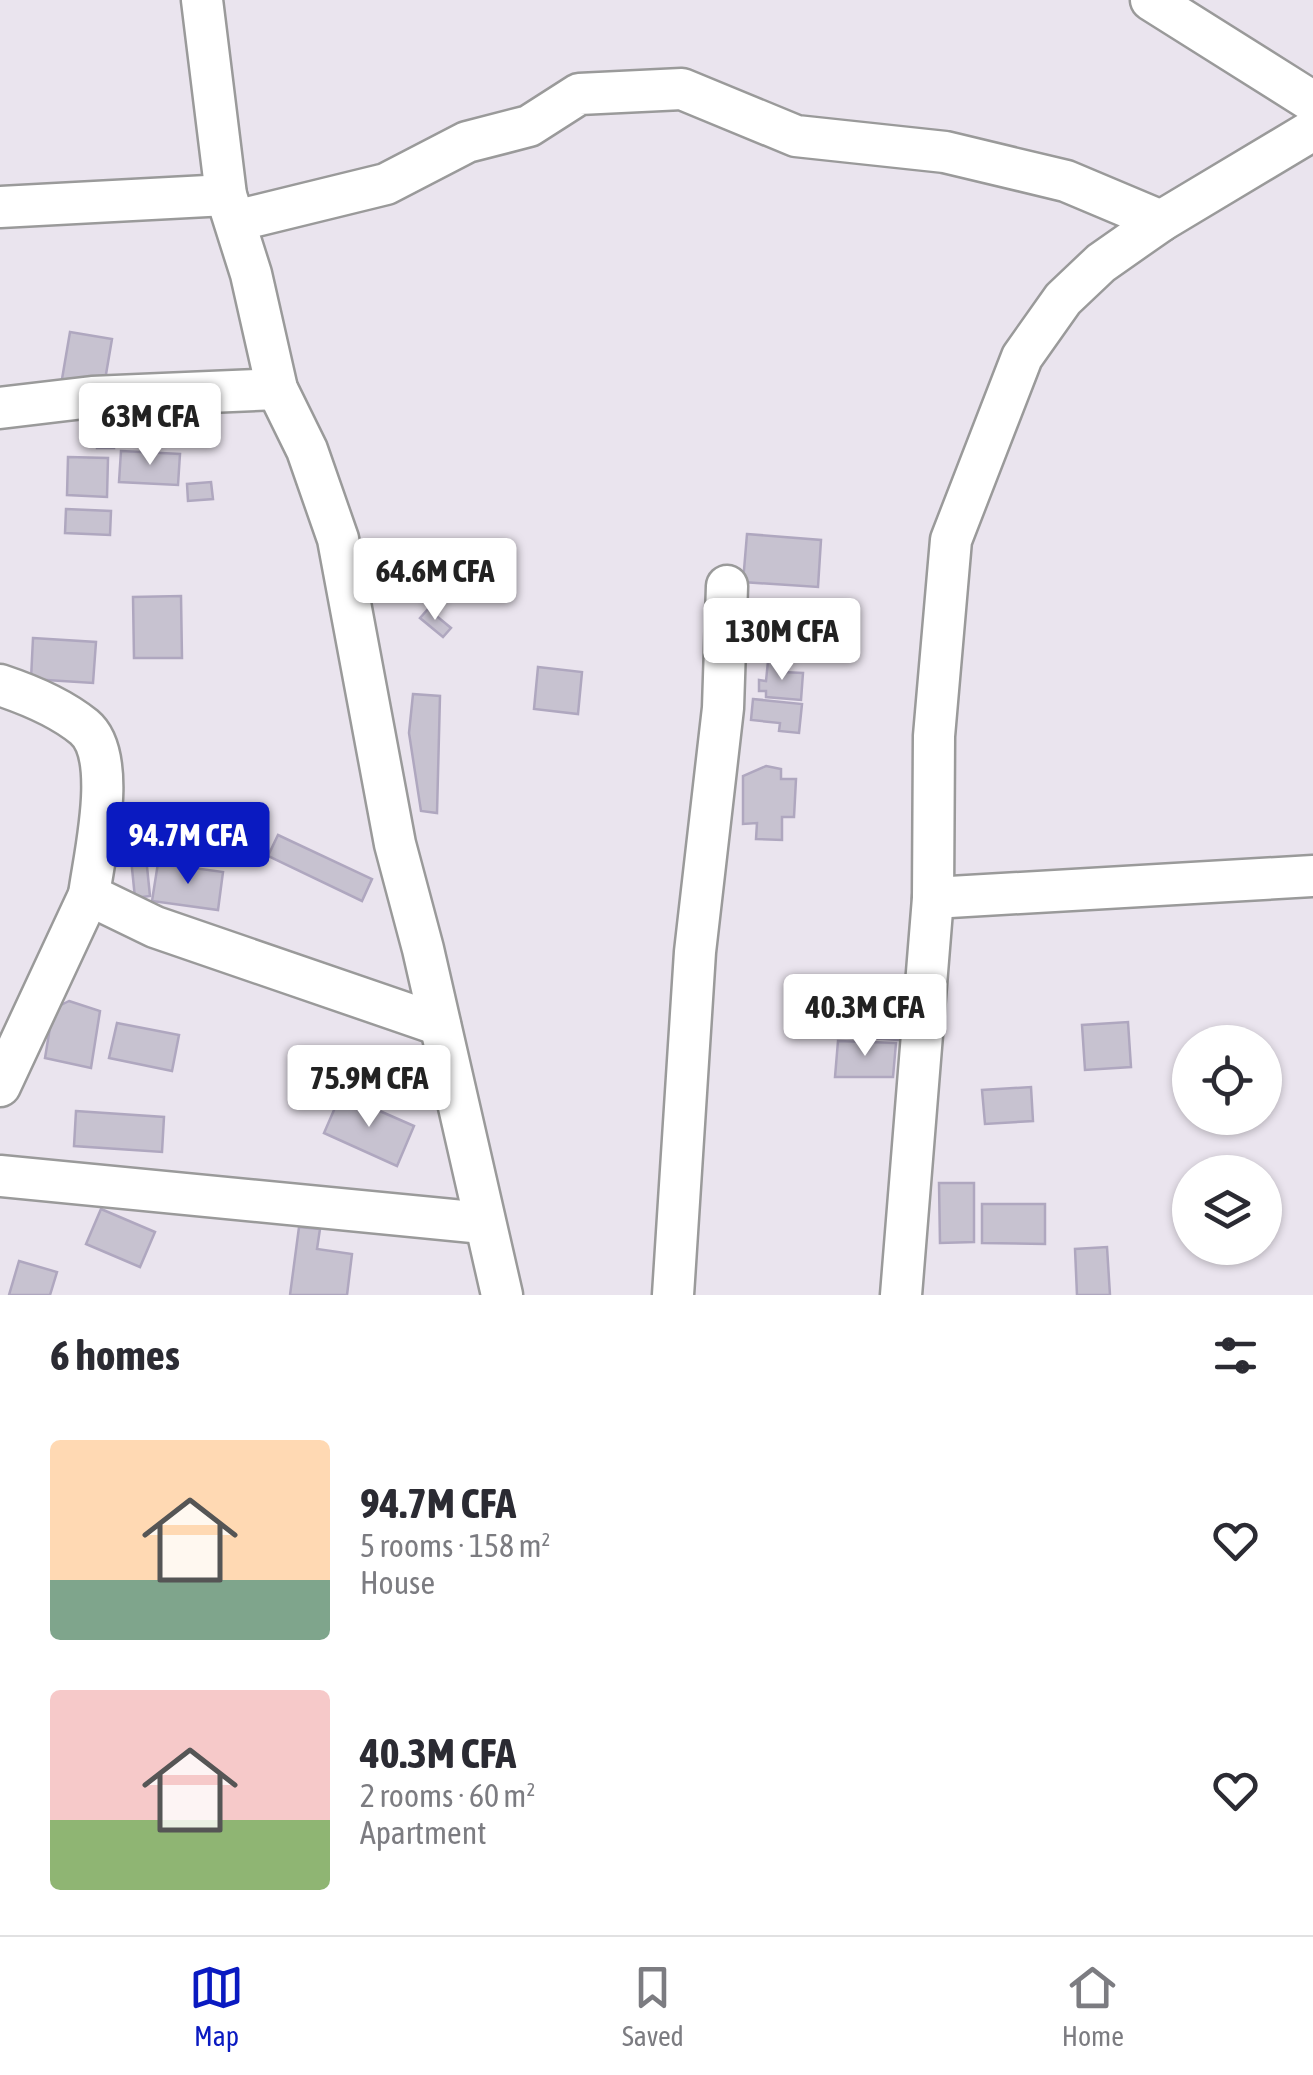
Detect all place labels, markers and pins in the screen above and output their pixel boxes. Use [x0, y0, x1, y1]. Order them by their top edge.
pin: 63M CFA [58, 383, 242, 468]
pin: 64.6M CFA [321, 538, 549, 623]
pin: 130M CFA [679, 598, 885, 683]
pin: 94.7M CFA [74, 802, 302, 887]
pin: 40.3M CFA [751, 974, 979, 1059]
pin: 75.9M CFA [255, 1045, 483, 1130]

